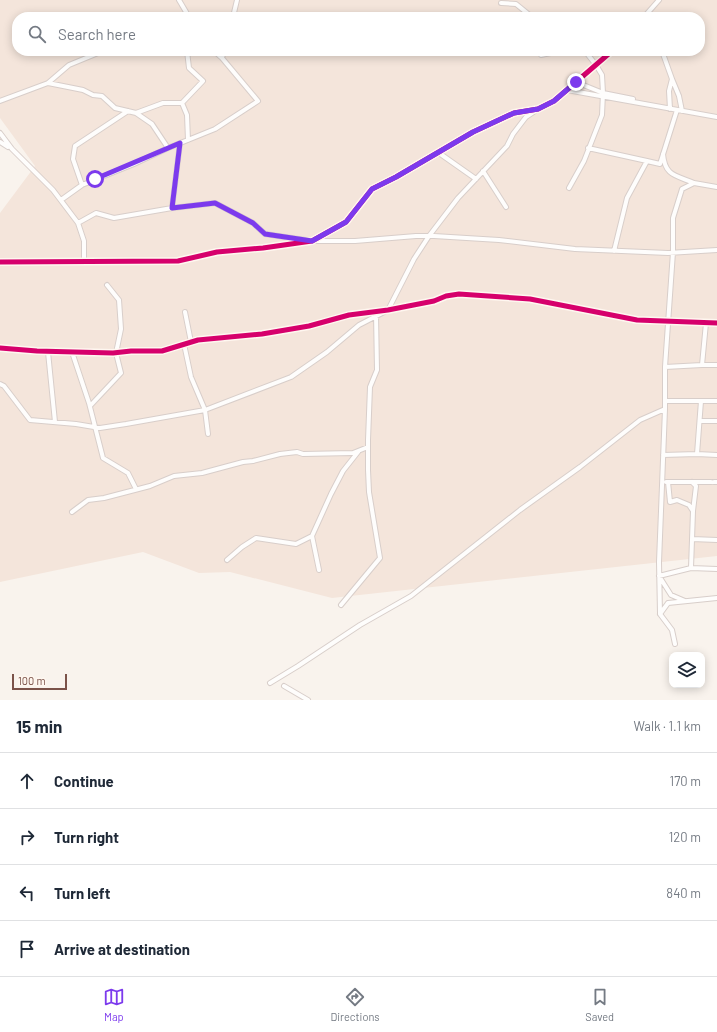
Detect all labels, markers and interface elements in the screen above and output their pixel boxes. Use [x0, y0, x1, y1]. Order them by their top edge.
search box [12, 12, 705, 56]
icon: search [26, 23, 48, 45]
text: Search here [58, 25, 136, 43]
route end [567, 73, 585, 91]
route start [86, 170, 104, 188]
map controls [669, 652, 705, 688]
button: layers [669, 652, 705, 688]
scale bar [12, 672, 67, 691]
text: 100 m [18, 674, 46, 687]
text: 15 min [16, 716, 62, 736]
text: Walk · 1.1 km [634, 718, 701, 734]
icon: ahead [16, 770, 38, 792]
text: Continue [54, 772, 114, 790]
text: 170 m [670, 773, 701, 789]
icon: right [16, 826, 38, 848]
text: Turn right [54, 828, 119, 846]
text: 120 m [669, 829, 701, 845]
icon: left [16, 882, 38, 904]
text: Turn left [54, 884, 110, 902]
text: 840 m [666, 885, 701, 901]
icon: arrive [16, 938, 38, 960]
text: Arrive at destination [54, 940, 190, 958]
tab: Map [103, 986, 125, 1023]
tab: Directions [330, 986, 380, 1023]
tab: Saved [585, 986, 614, 1023]

